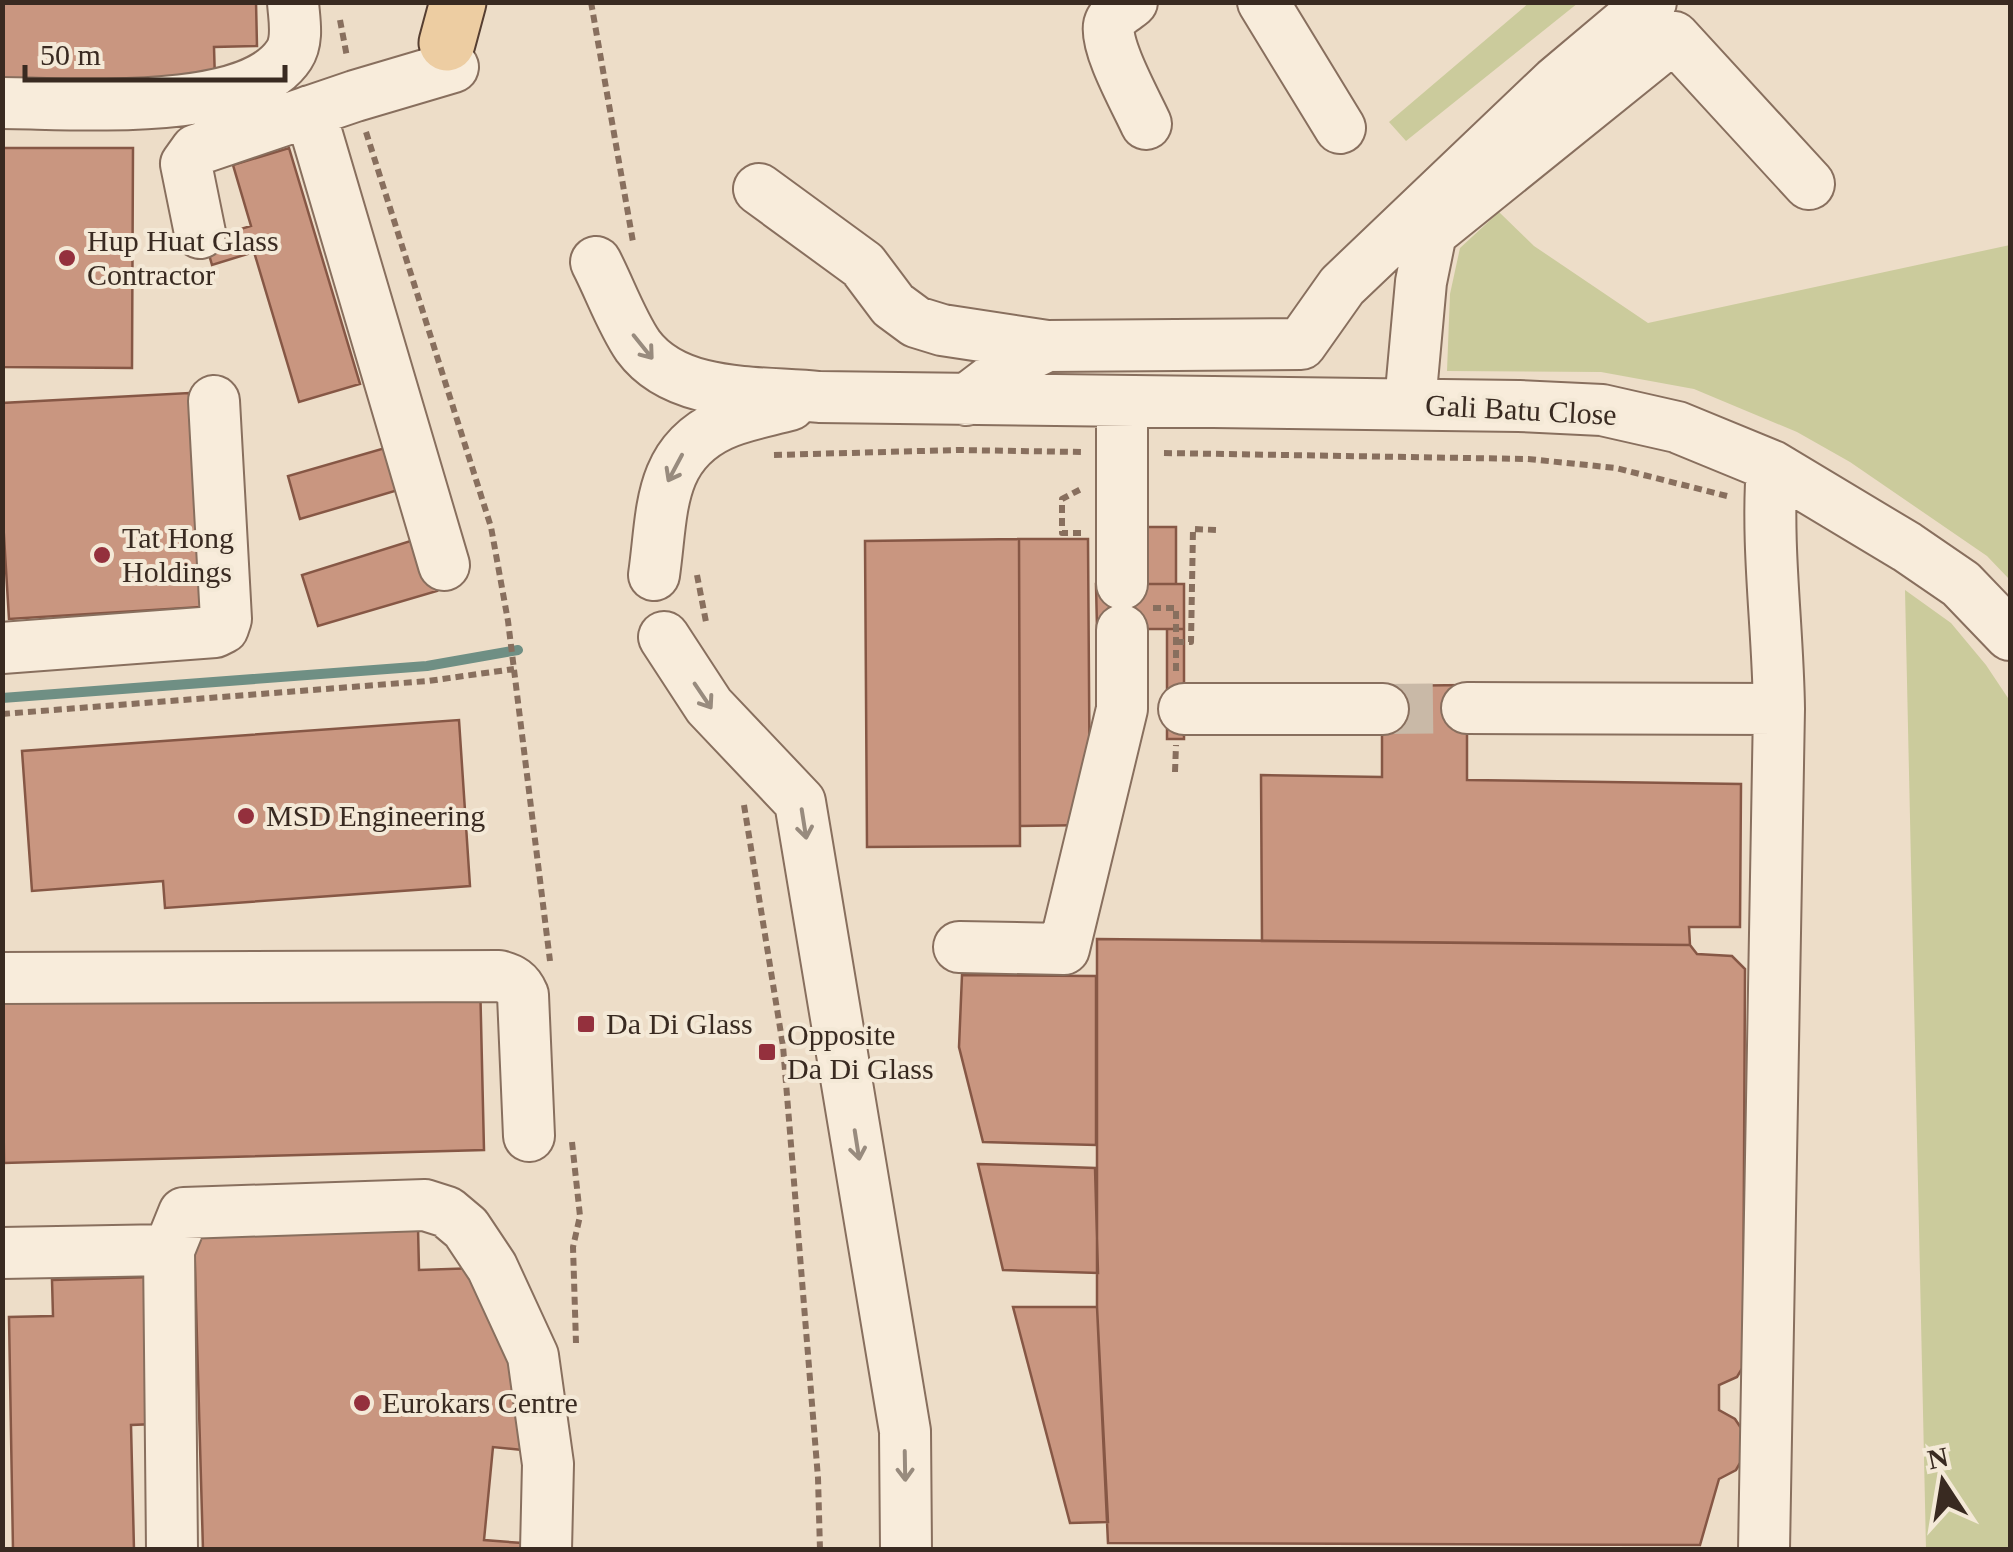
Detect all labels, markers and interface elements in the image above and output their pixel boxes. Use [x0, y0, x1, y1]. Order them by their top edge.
scale bar [25, 20, 285, 82]
text: 50 m [40, 38, 101, 71]
place label: Hup Huat Glass Contractor [87, 224, 279, 291]
marker: Hup Huat Glass Contractor [56, 247, 78, 269]
one-way arrow [631, 334, 654, 359]
street label: Gali Batu Close [1424, 388, 1618, 431]
one-way arrow [665, 453, 684, 482]
place label: Tat Hong Holdings [122, 521, 234, 588]
marker: Tat Hong Holdings [91, 544, 113, 566]
one-way arrow [692, 681, 713, 709]
place label: MSD Engineering [266, 799, 485, 832]
marker: MSD Engineering [235, 805, 257, 827]
one-way arrow [795, 808, 814, 840]
place label: Da Di Glass [606, 1007, 753, 1040]
marker: Da Di Glass [575, 1013, 597, 1035]
place label: Opposite Da Di Glass [787, 1018, 934, 1085]
marker: Opposite Da Di Glass [756, 1041, 778, 1063]
one-way arrow [848, 1128, 867, 1161]
place label: Eurokars Centre [382, 1386, 578, 1419]
marker: Eurokars Centre [351, 1392, 373, 1414]
north arrow [1893, 1432, 1993, 1532]
text: N [1925, 1441, 1951, 1475]
one-way arrow [896, 1450, 914, 1482]

